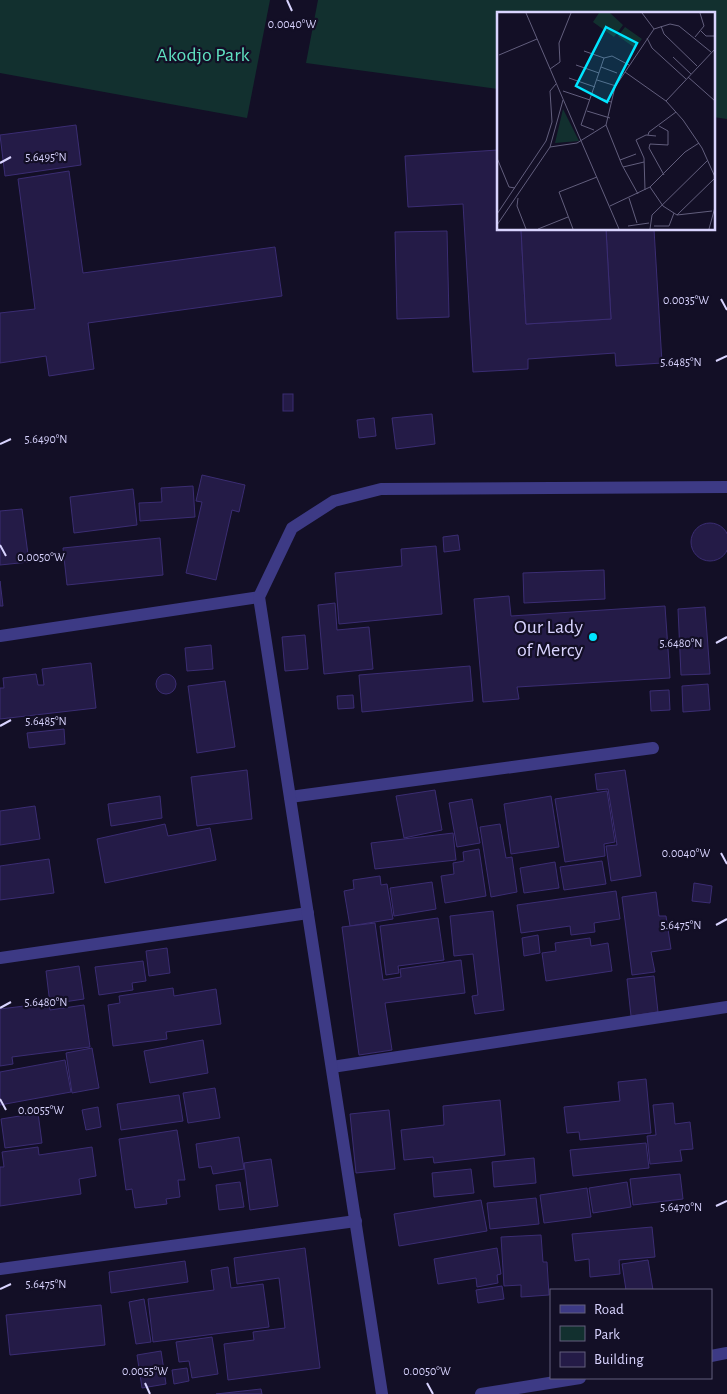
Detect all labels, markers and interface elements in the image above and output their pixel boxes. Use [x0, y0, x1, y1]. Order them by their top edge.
inset map [497, 12, 714, 230]
text: 0.0040°W [268, 18, 316, 30]
park label: Akodjo Park [156, 45, 250, 65]
text: 5.6495°N [25, 151, 67, 163]
text: 0.0035°W [663, 294, 709, 306]
text: 5.6485°N [660, 356, 702, 368]
text: 5.6490°N [25, 433, 67, 445]
text: 0.0050°W [17, 551, 65, 563]
place label: Our Lady of Mercy [514, 617, 583, 660]
marker: Our Lady of Mercy [587, 631, 599, 643]
text: 5.6480°N [660, 637, 702, 649]
text: 5.6485°N [25, 715, 67, 727]
text: 0.0040°W [662, 847, 710, 859]
text: 5.6475°N [661, 919, 701, 931]
text: 5.6480°N [25, 996, 67, 1008]
text: 0.0055°W [18, 1104, 64, 1116]
text: 5.6470°N [660, 1201, 702, 1213]
text: 5.6475°N [26, 1278, 66, 1290]
legend [550, 1289, 712, 1379]
text: Road [594, 1302, 624, 1317]
text: Park [594, 1327, 620, 1342]
text: Building [594, 1352, 644, 1367]
text: 0.0055°W [122, 1365, 168, 1377]
text: 0.0050°W [403, 1365, 451, 1377]

